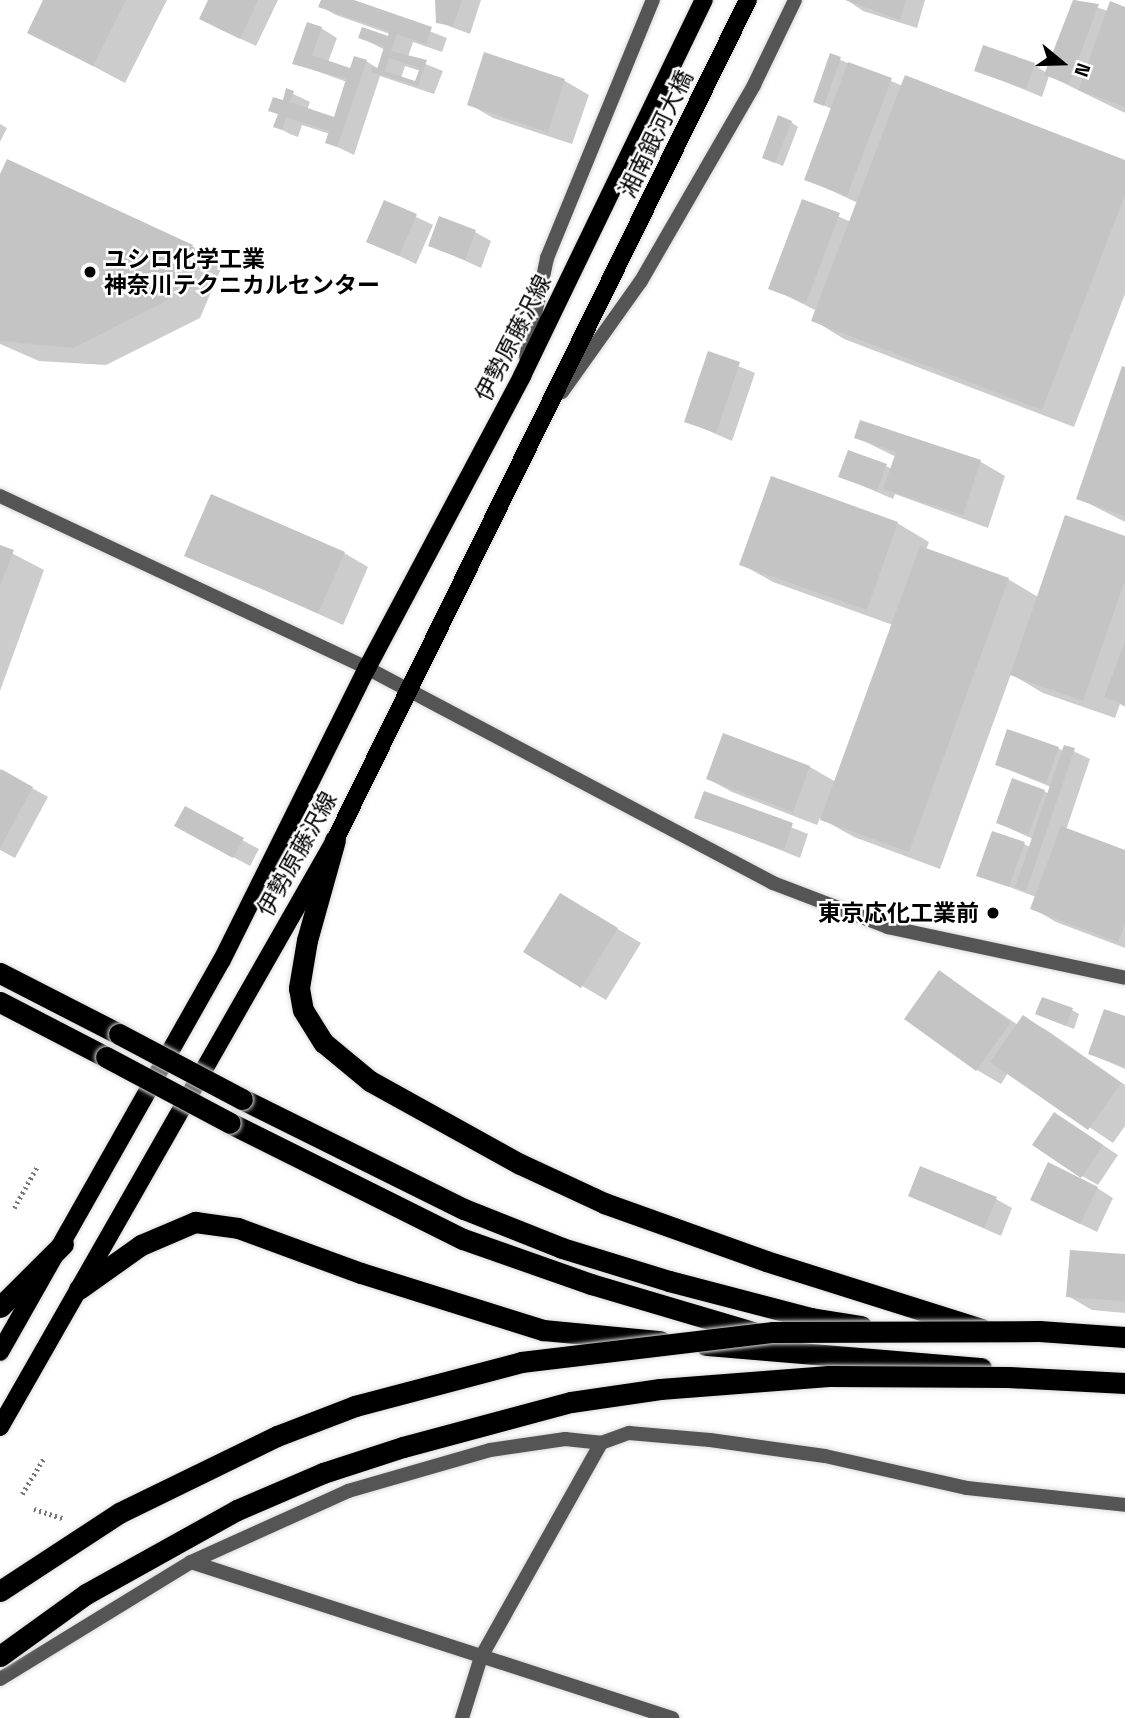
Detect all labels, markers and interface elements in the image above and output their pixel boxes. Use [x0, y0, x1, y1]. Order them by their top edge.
north arrow [1027, 28, 1097, 98]
text: N [1068, 60, 1096, 80]
street label: 湘南銀河大橋 [613, 66, 699, 202]
place label: ユシロ化学工業 神奈川テクニカルセンター [104, 245, 380, 299]
marker: ユシロ化学工業 神奈川テクニカルセンター [82, 264, 98, 280]
street label: 伊勢原藤沢線 [469, 270, 557, 406]
street label: 伊勢原藤沢線 [251, 787, 343, 921]
place label: 東京応化工業前 [818, 899, 979, 927]
marker: 東京応化工業前 [985, 905, 1001, 921]

